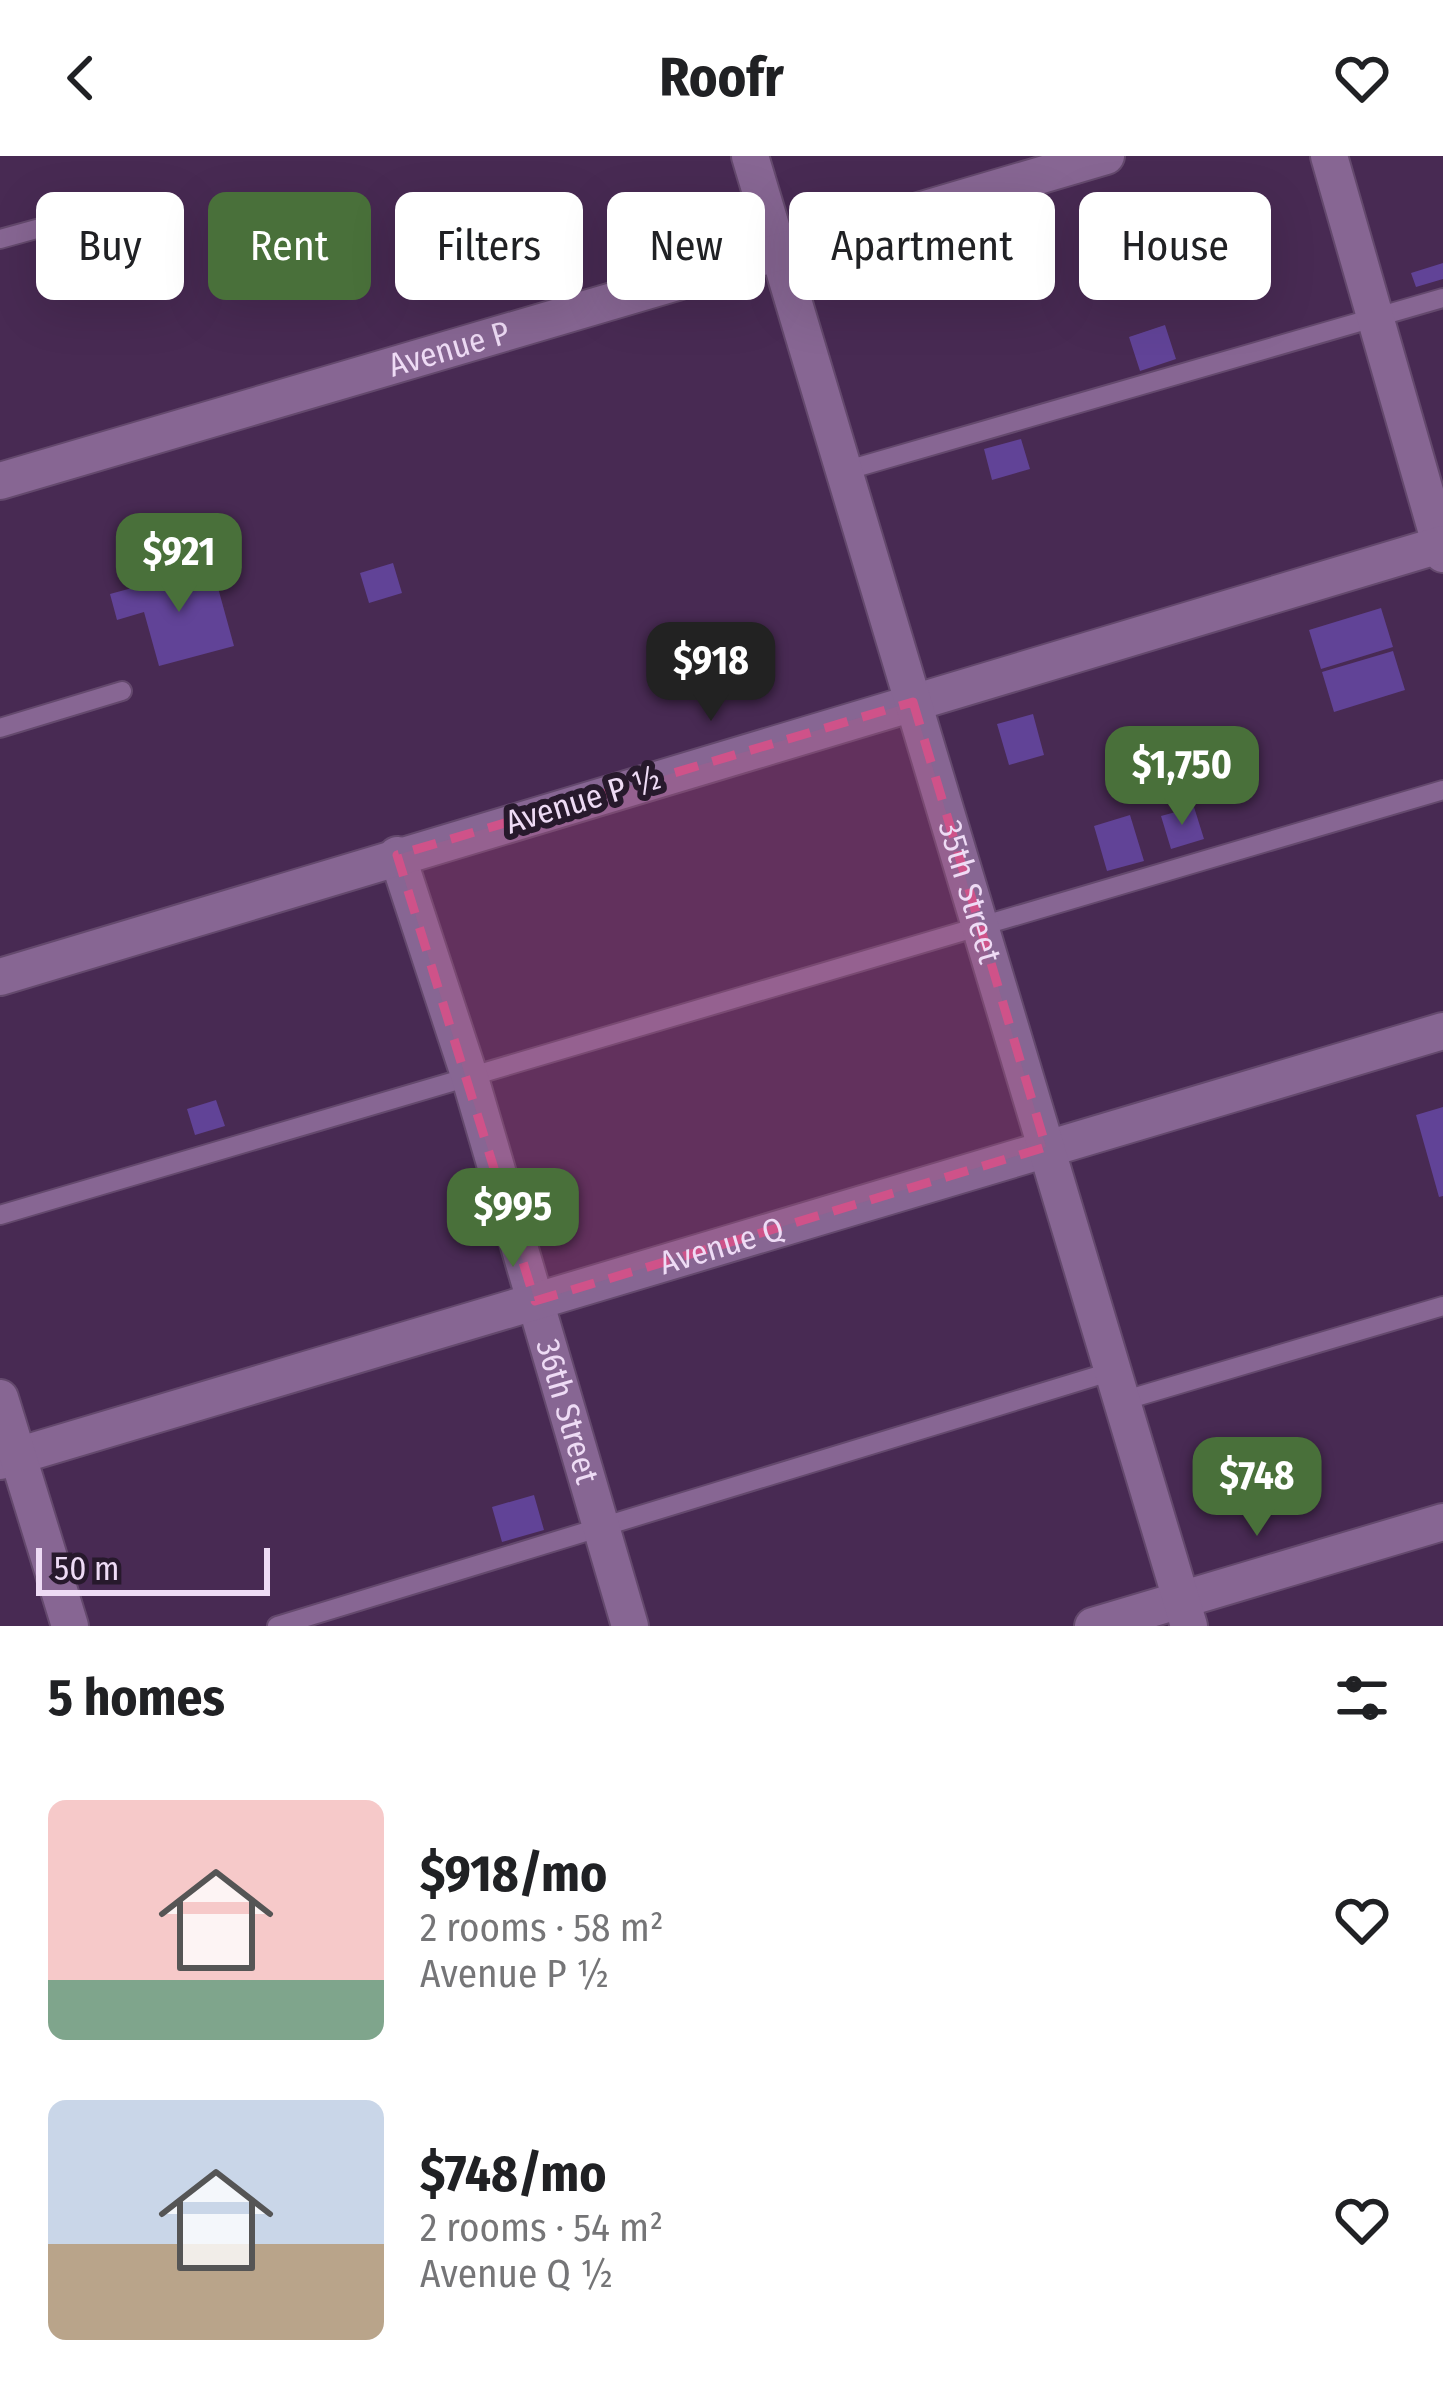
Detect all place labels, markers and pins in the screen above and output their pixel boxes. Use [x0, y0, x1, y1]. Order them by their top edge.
pin: $921 [108, 513, 250, 615]
pin: $918 [640, 622, 782, 724]
pin: $1,750 [1084, 726, 1280, 828]
pin: $995 [442, 1168, 584, 1270]
pin: $748 [1186, 1437, 1328, 1539]

